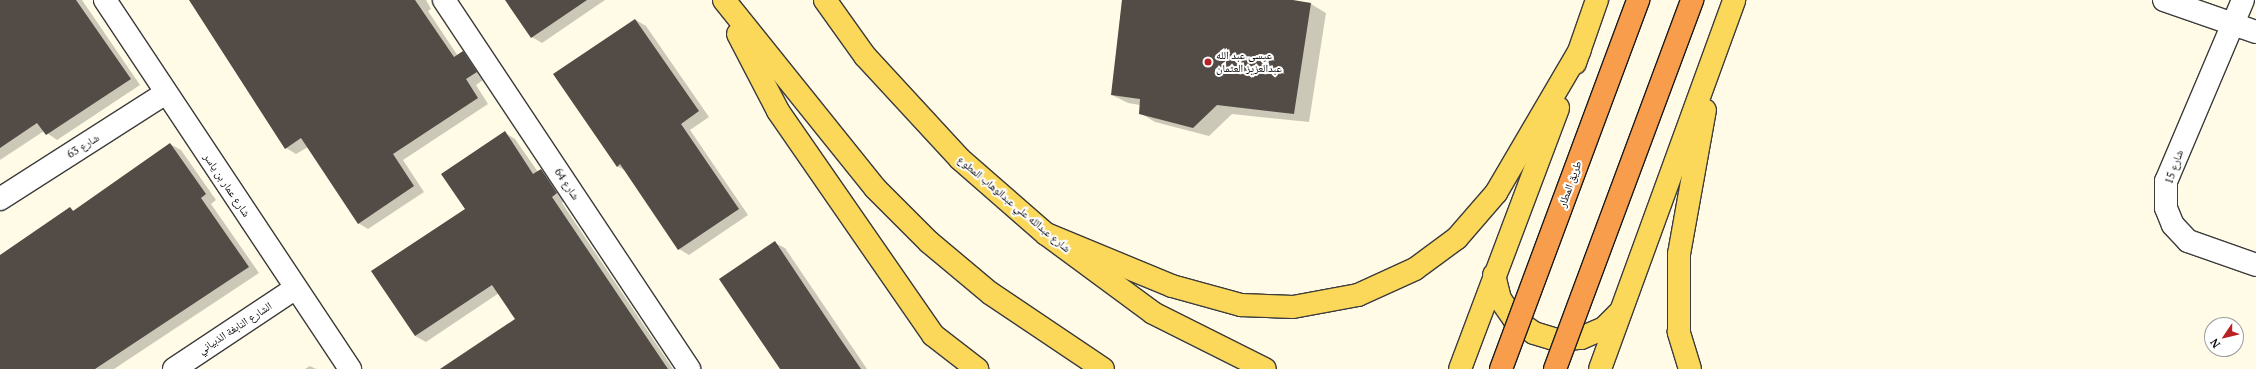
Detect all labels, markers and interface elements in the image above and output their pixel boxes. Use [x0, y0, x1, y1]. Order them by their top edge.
place label: عيسى عبد الله عبدالعزيز العثمان [1216, 49, 1282, 75]
marker: عيسى عبد الله عبدالعزيز العثمان [1203, 57, 1213, 67]
street label: شارع 63 [65, 131, 101, 161]
street label: شارع 15 [2162, 148, 2186, 186]
street label: شارع عمار بن ياسر [201, 151, 253, 219]
street label: شارع عبدالله علي عبدالوهاب المطوع [955, 153, 1073, 255]
street label: طريق المطار [1555, 159, 1585, 209]
street label: شارع 64 [552, 166, 582, 202]
street label: الشارع النابغة الذبياني [196, 299, 274, 357]
north arrow [2204, 317, 2244, 357]
text: N [2207, 336, 2223, 351]

